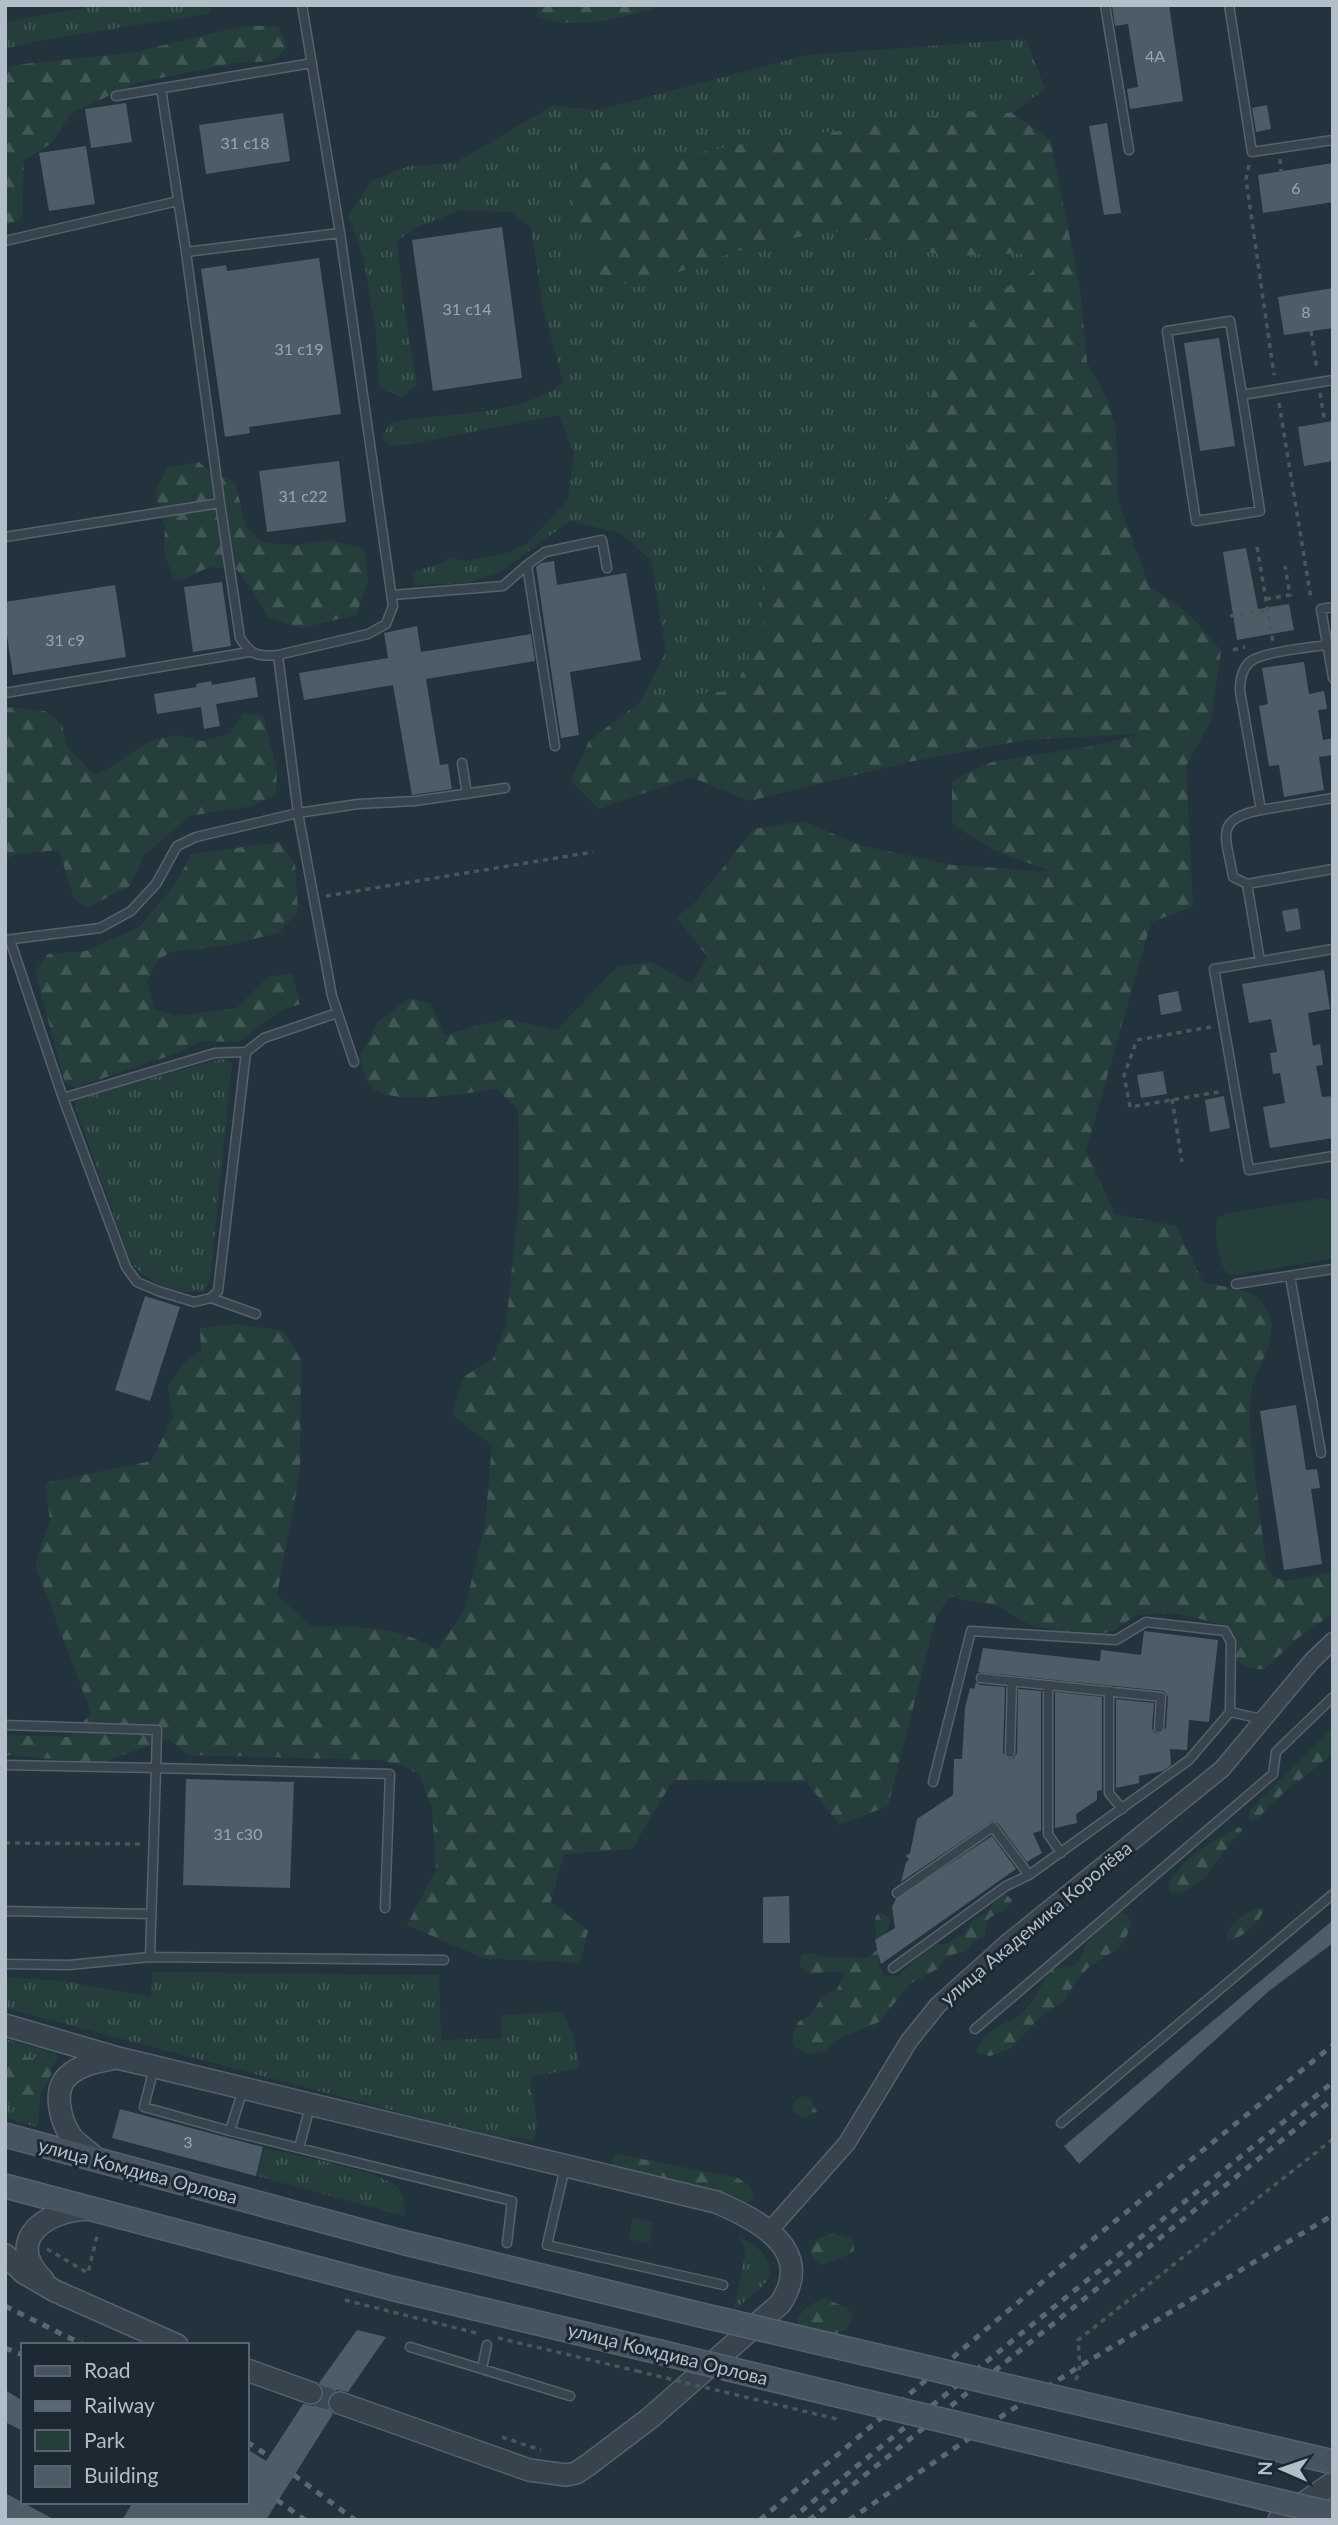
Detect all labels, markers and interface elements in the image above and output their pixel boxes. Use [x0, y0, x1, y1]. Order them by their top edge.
house number: 4А [1145, 46, 1165, 65]
house number: 31 с18 [221, 133, 269, 152]
house number: 6 [1291, 178, 1301, 197]
house number: 31 с14 [443, 299, 491, 318]
house number: 8 [1301, 302, 1311, 321]
house number: 31 с19 [275, 339, 323, 358]
house number: 31 с22 [279, 486, 327, 505]
house number: 31 с9 [45, 630, 85, 649]
house number: 31 с30 [214, 1824, 262, 1843]
street label: улица Академика Королёва [935, 1836, 1136, 2009]
house number: 3 [183, 2132, 193, 2151]
street label: улица Комдива Орлова [36, 2133, 240, 2208]
street label: улица Комдива Орлова [566, 2317, 771, 2390]
legend [21, 2343, 248, 2504]
text: Road [84, 2357, 131, 2382]
text: Railway [84, 2392, 155, 2417]
text: Park [84, 2427, 125, 2452]
north arrow [1247, 2434, 1317, 2504]
text: N [1253, 2461, 1276, 2476]
text: Building [84, 2462, 159, 2487]

